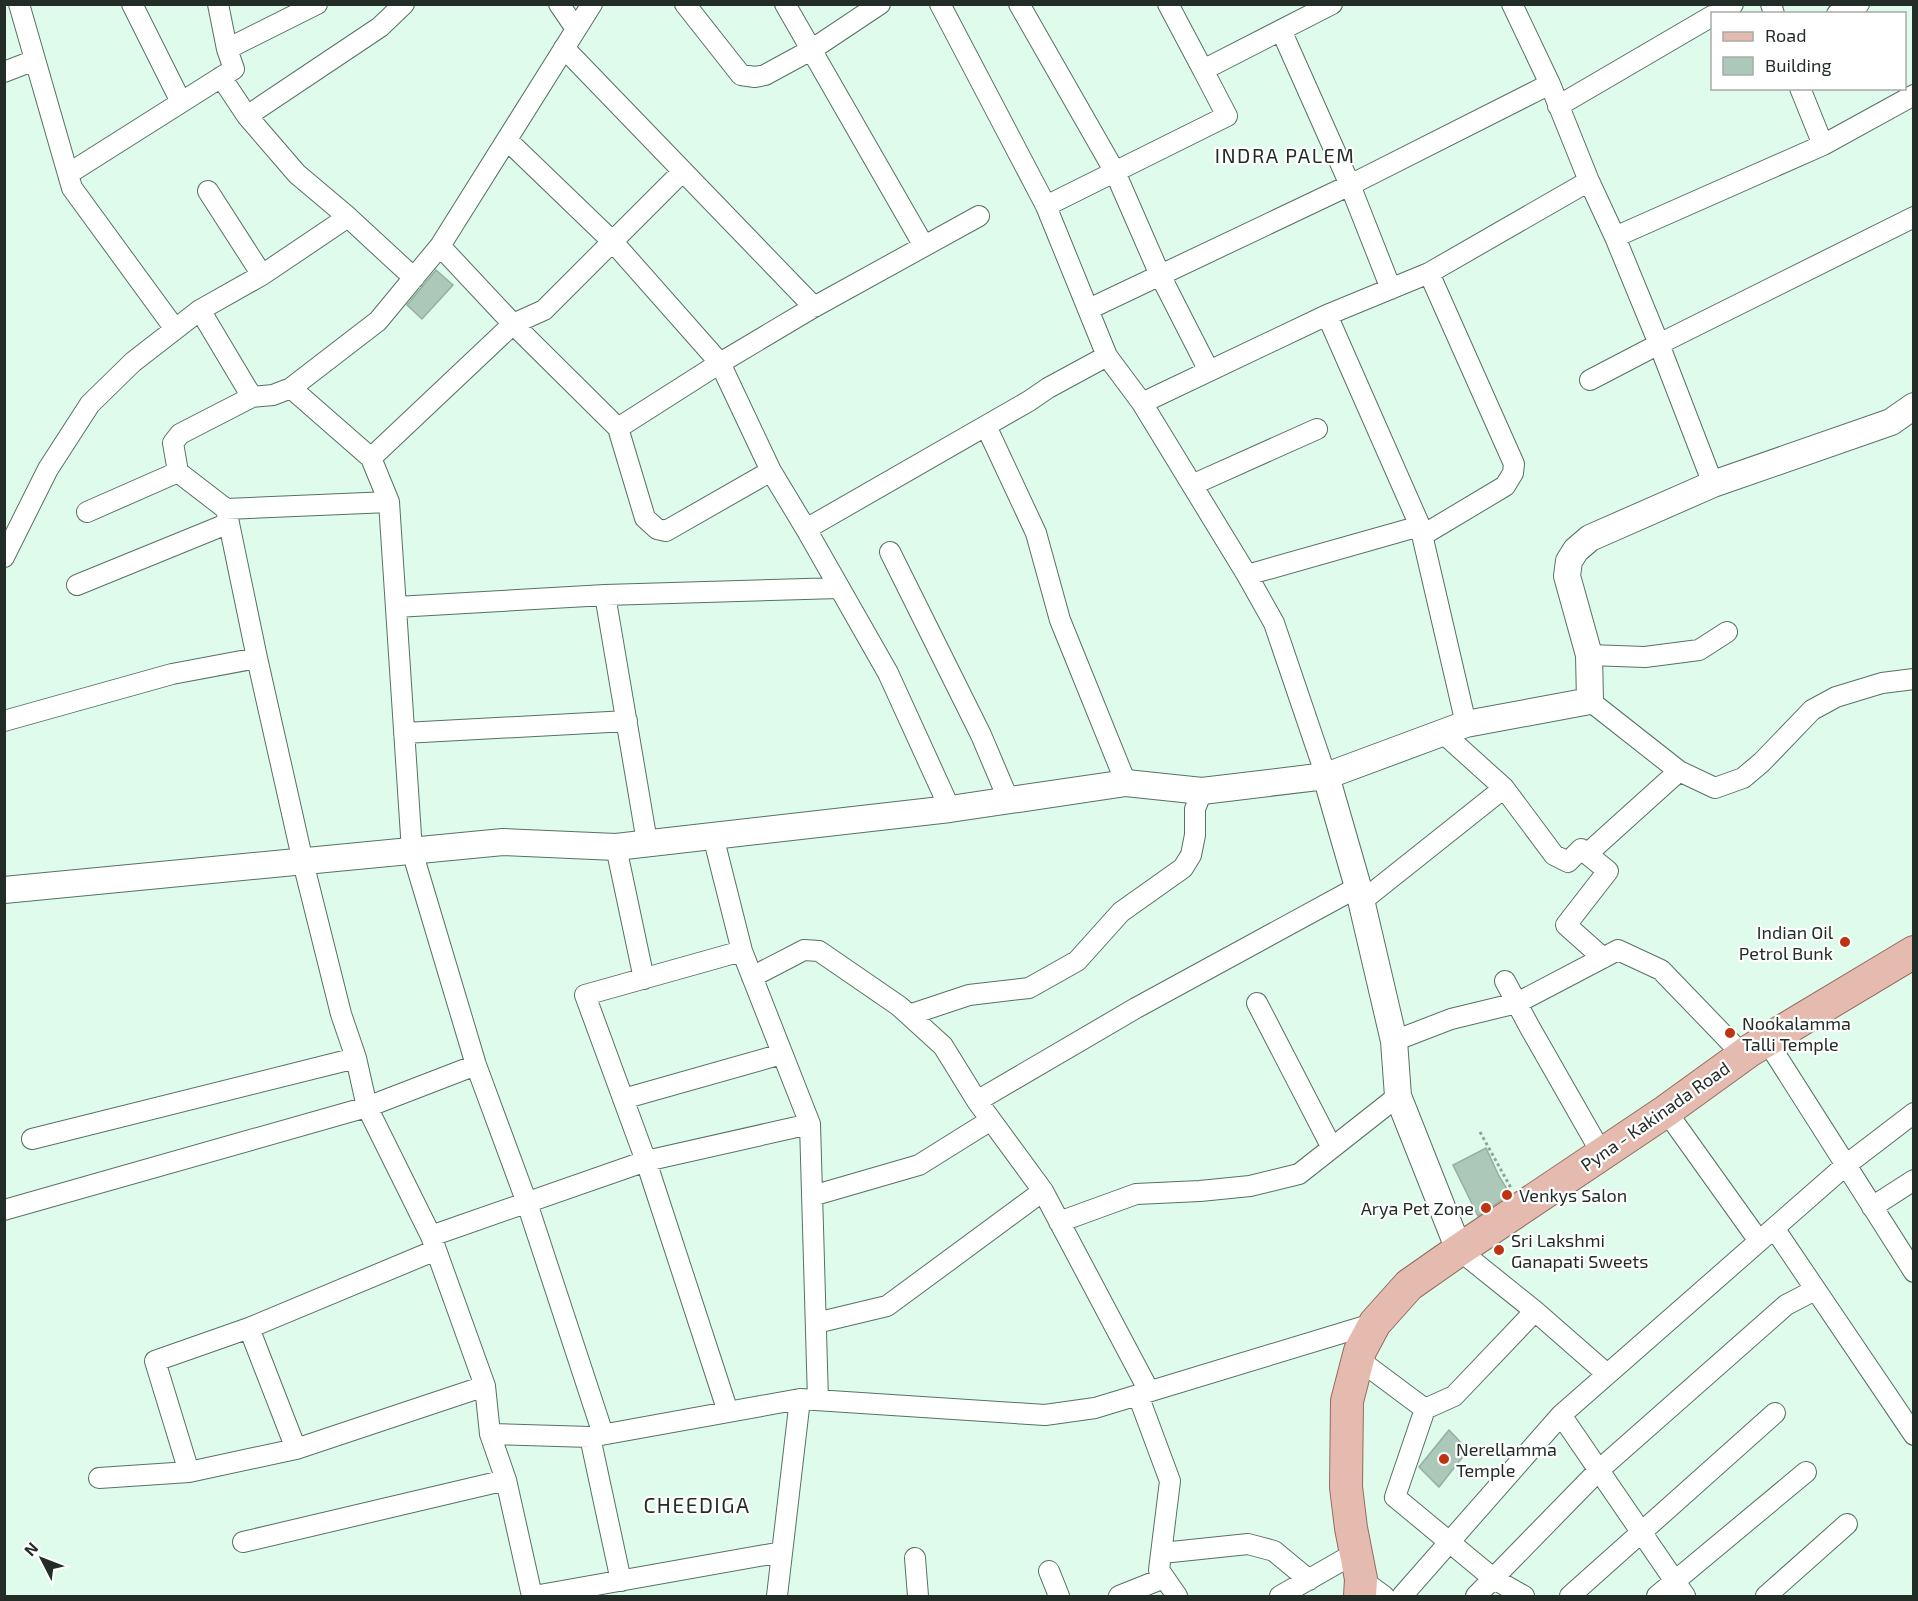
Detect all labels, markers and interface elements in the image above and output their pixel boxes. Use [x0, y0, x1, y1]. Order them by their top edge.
legend [1711, 12, 1906, 90]
text: Road [1765, 24, 1806, 46]
text: Building [1765, 54, 1832, 76]
district label: INDRA PALEM [1215, 143, 1355, 167]
place label: Indian Oil Petrol Bunk [1739, 921, 1834, 964]
marker: Indian Oil Petrol Bunk [1838, 935, 1852, 949]
place label: Nookalamma Talli Temple [1742, 1012, 1851, 1055]
marker: Nookalamma Talli Temple [1723, 1026, 1737, 1040]
street label: Pyna - Kakinada Road [1576, 1056, 1734, 1176]
place label: Venkys Salon [1519, 1184, 1627, 1206]
marker: Venkys Salon [1500, 1188, 1514, 1202]
place label: Arya Pet Zone [1361, 1197, 1474, 1219]
marker: Arya Pet Zone [1479, 1201, 1493, 1215]
place label: Sri Lakshmi Ganapati Sweets [1511, 1229, 1648, 1272]
marker: Sri Lakshmi Ganapati Sweets [1492, 1243, 1506, 1257]
place label: Nerellamma Temple [1456, 1438, 1557, 1481]
marker: Nerellamma Temple [1437, 1452, 1451, 1466]
district label: CHEEDIGA [643, 1492, 751, 1517]
north arrow [12, 1529, 72, 1589]
text: N [20, 1538, 41, 1559]

